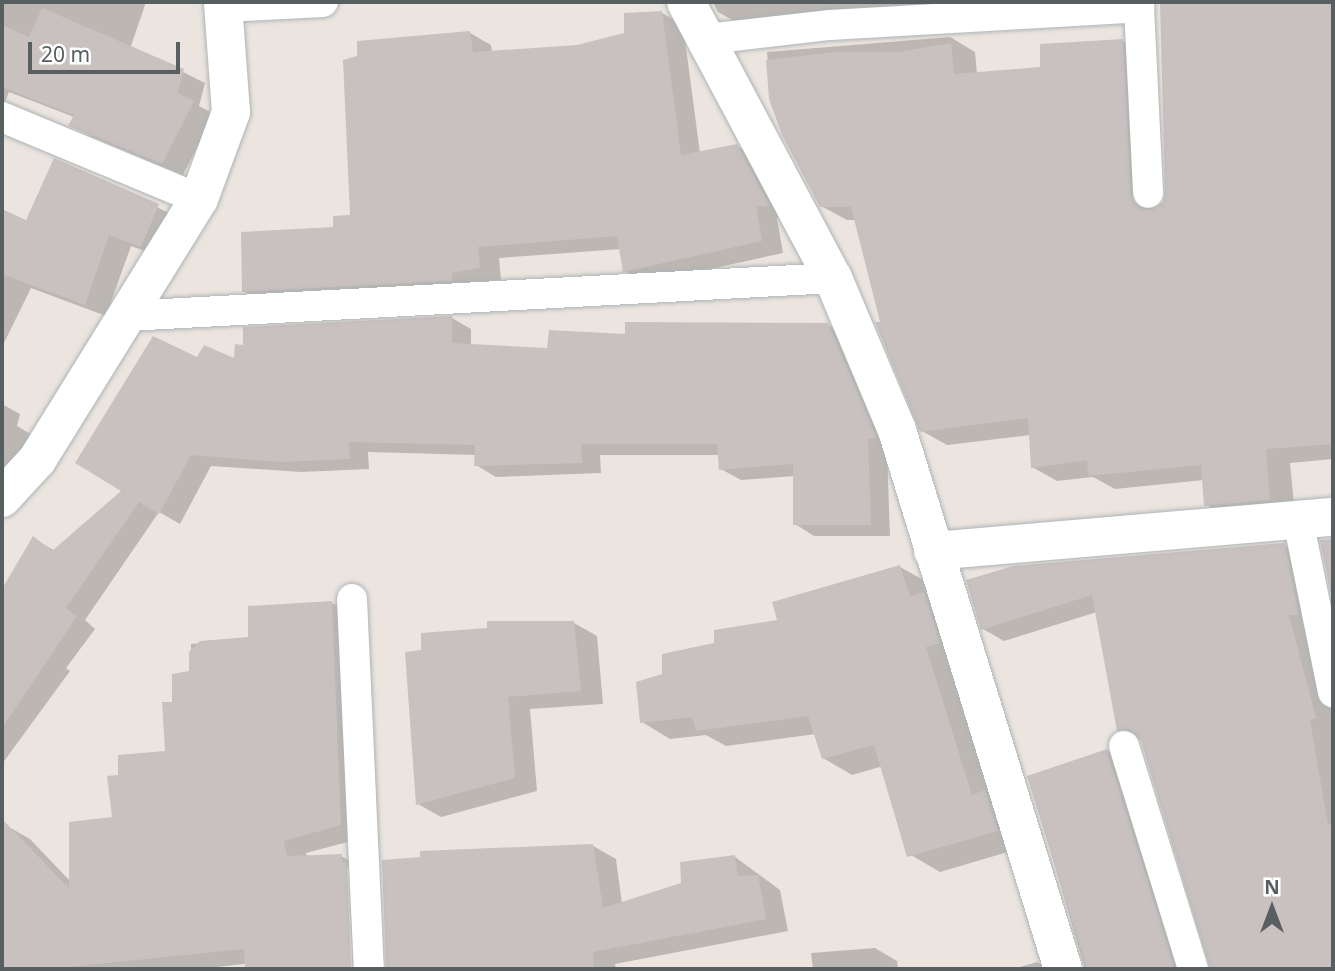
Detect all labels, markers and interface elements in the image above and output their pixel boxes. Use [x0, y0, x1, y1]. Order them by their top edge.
scale bar [32, 28, 184, 72]
text: 20 m [41, 40, 90, 68]
north arrow [1237, 873, 1307, 943]
text: N [1264, 874, 1280, 900]

